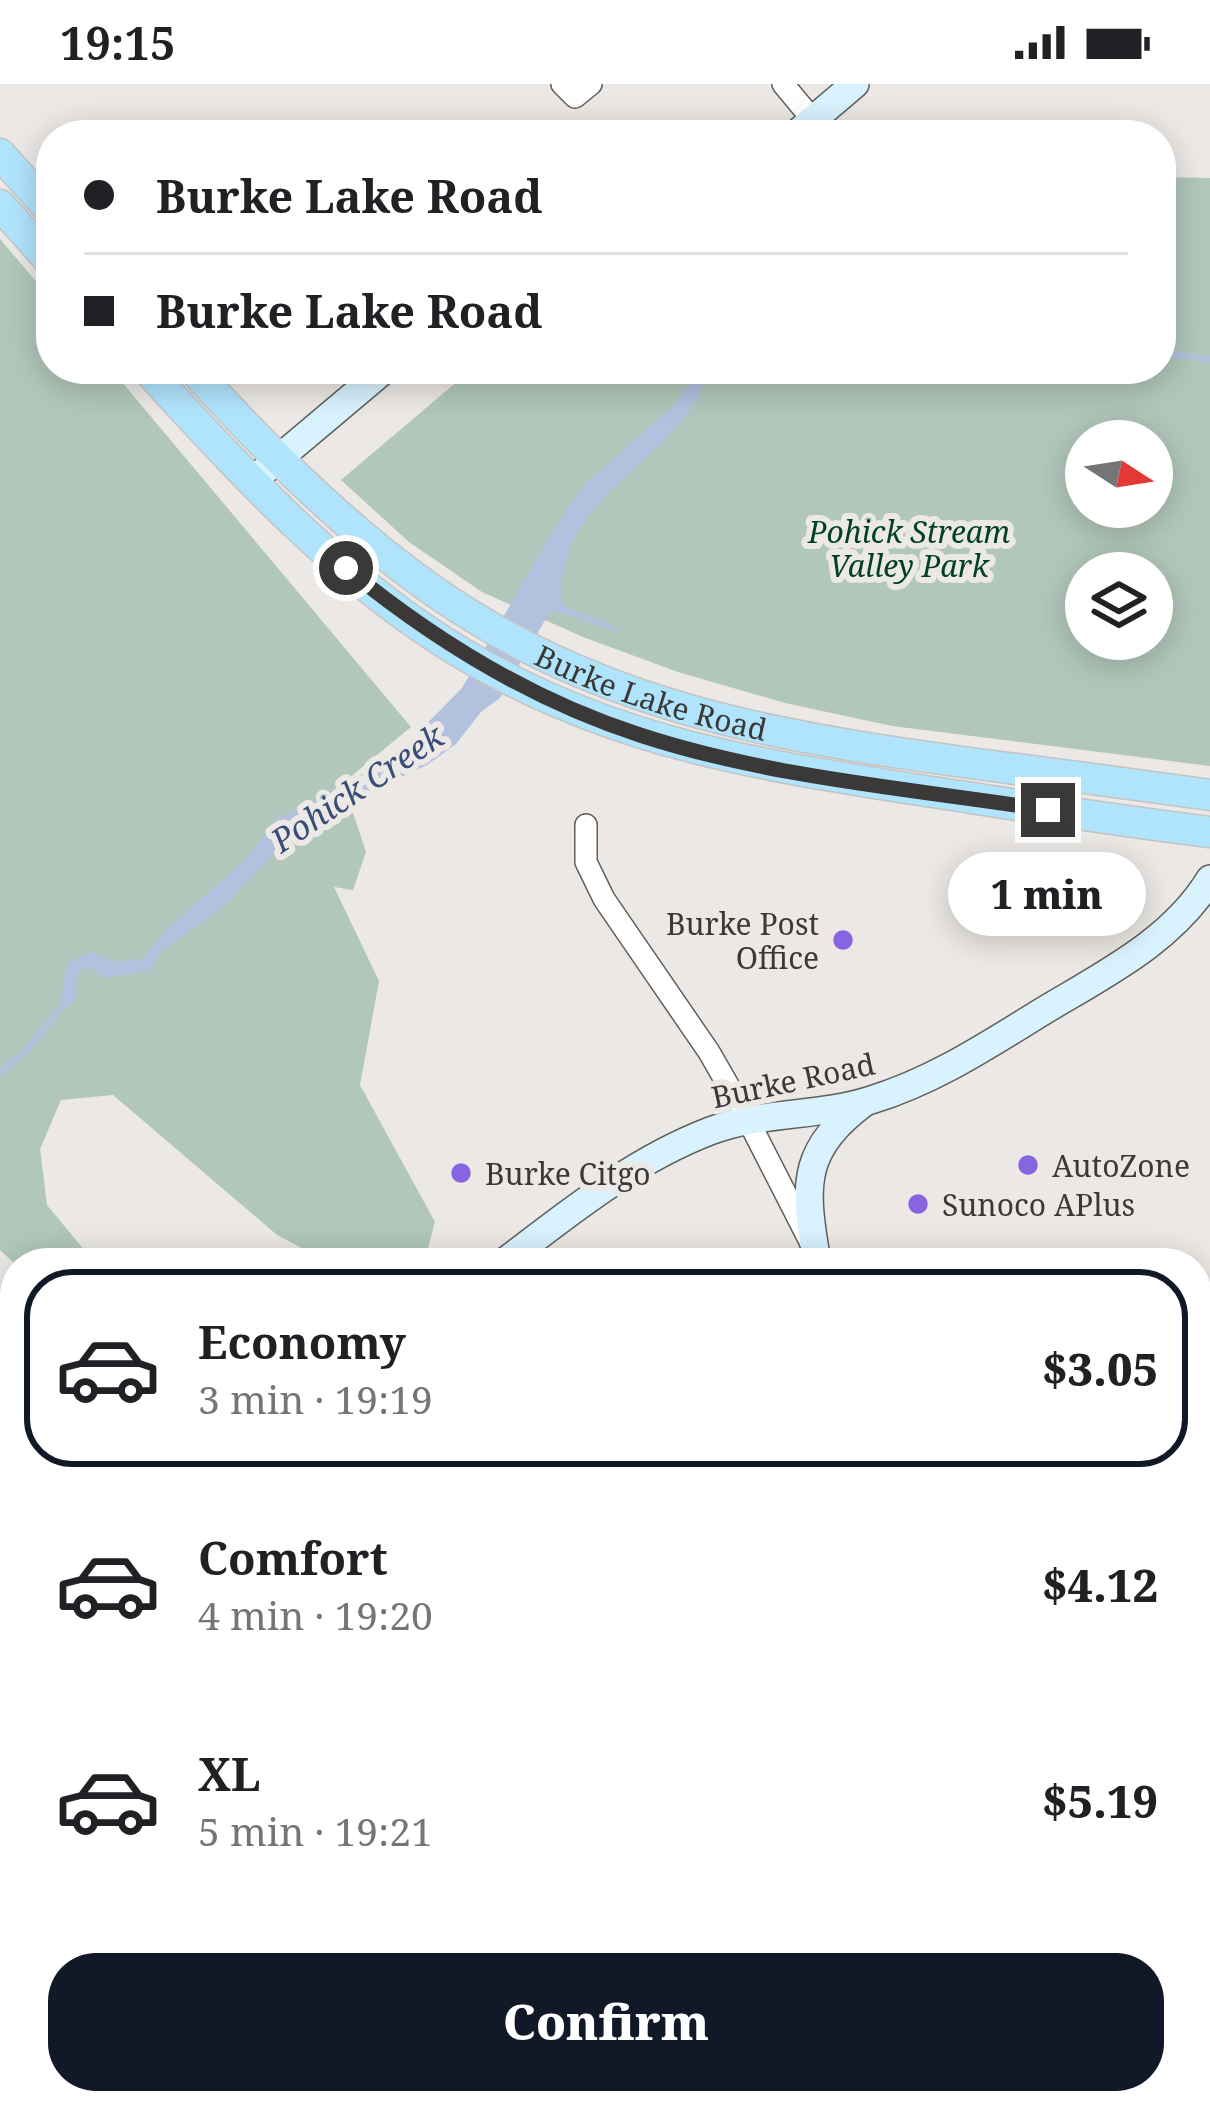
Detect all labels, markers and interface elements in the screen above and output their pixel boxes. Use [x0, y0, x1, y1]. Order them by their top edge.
text: 19:15 [60, 12, 175, 73]
text: Burke Lake Road [156, 165, 543, 226]
text: Burke Lake Road [156, 280, 543, 341]
north arrow [1065, 420, 1173, 528]
map controls [1065, 420, 1173, 660]
park label: Pohick Stream Valley Park [807, 511, 1010, 586]
route start [319, 541, 373, 595]
button: layers [1065, 552, 1173, 660]
street label: Burke Lake Road [529, 634, 771, 749]
water label: Pohick Creek [261, 713, 453, 863]
route end [1021, 783, 1075, 837]
callout: 1 min [949, 852, 1147, 936]
text: 1 min [991, 867, 1103, 920]
place label: Burke Post Office [666, 903, 819, 978]
marker: Burke Post Office [830, 927, 856, 953]
street label: Burke Road [708, 1043, 878, 1117]
place label: AutoZone [1052, 1145, 1190, 1186]
marker: AutoZone [1015, 1152, 1041, 1178]
place label: Burke Citgo [485, 1153, 651, 1194]
marker: Burke Citgo [448, 1160, 474, 1186]
place label: Sunoco APlus [942, 1184, 1135, 1225]
marker: Sunoco APlus [905, 1191, 931, 1217]
text: Economy [198, 1311, 406, 1372]
icon: car [54, 1314, 162, 1422]
text: $3.05 [1042, 1338, 1158, 1399]
text: 3 min · 19:19 [198, 1372, 433, 1425]
text: Comfort [198, 1527, 388, 1588]
icon: car [54, 1530, 162, 1638]
text: $4.12 [1042, 1554, 1158, 1615]
text: 4 min · 19:20 [198, 1588, 433, 1641]
text: XL [198, 1743, 260, 1804]
icon: car [54, 1746, 162, 1854]
text: $5.19 [1042, 1770, 1158, 1831]
text: 5 min · 19:21 [198, 1804, 433, 1857]
button: Confirm [48, 1953, 1164, 2091]

